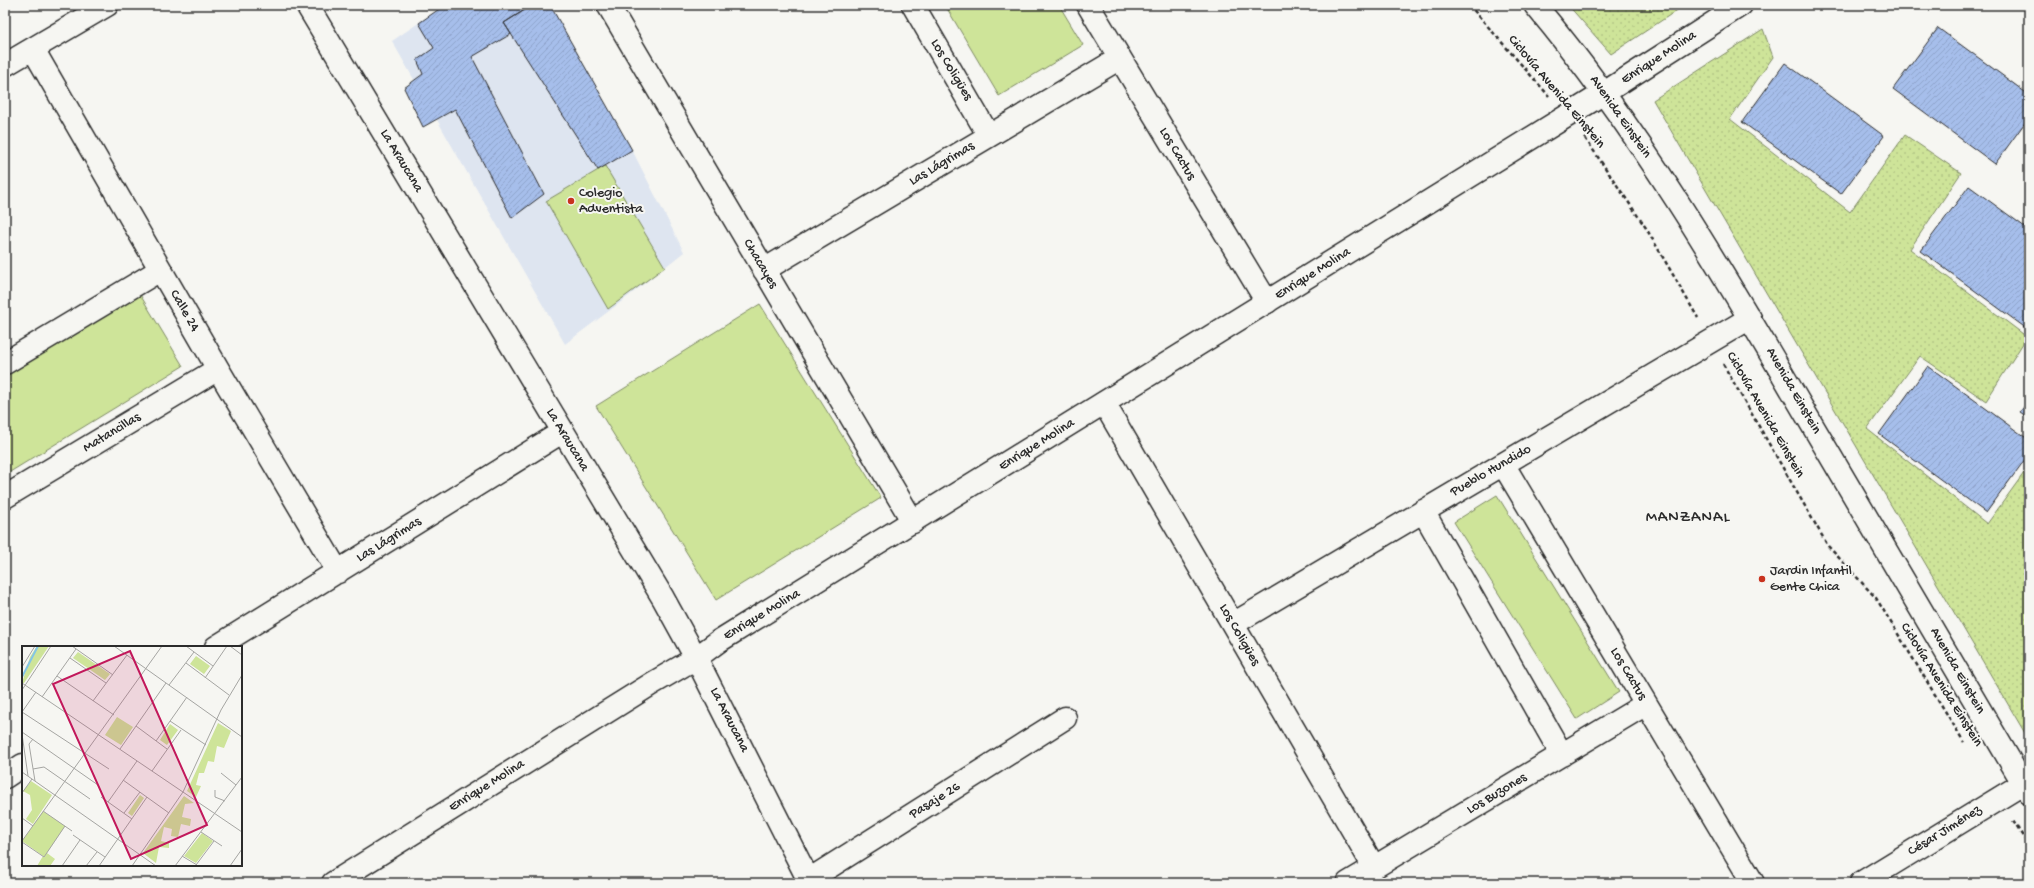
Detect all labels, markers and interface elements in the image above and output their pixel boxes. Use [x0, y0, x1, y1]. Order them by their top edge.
street label: Enrique Molina [1618, 27, 1701, 89]
street label: Ciclovía Avenida Einstein [1504, 32, 1609, 152]
street label: Los Coligües [926, 36, 976, 105]
street label: Avenida Einstein [1585, 72, 1655, 162]
street label: Los Cactus [1155, 125, 1200, 184]
street label: La Araucana [375, 126, 427, 197]
street label: Las Lágrimas [906, 137, 978, 190]
place label: Colegio Adventista [579, 185, 644, 218]
marker: Colegio Adventista [566, 196, 576, 206]
street label: Chacayes [739, 236, 782, 293]
street label: Enrique Molina [1272, 243, 1355, 304]
street label: Calle 24 [165, 287, 203, 335]
street label: Avenida Einstein [1761, 345, 1825, 437]
street label: Ciclovía Avenida Einstein [1722, 349, 1808, 481]
street label: La Araucana [541, 405, 593, 476]
street label: Matancillas [80, 409, 145, 457]
street label: Enrique Molina [996, 414, 1079, 475]
street label: Pueblo Hundido [1447, 441, 1534, 501]
district label: MANZANAL [1646, 509, 1730, 528]
street label: Las Lágrimas [354, 513, 425, 567]
place label: Jardin Infantil Gente Chica [1770, 563, 1852, 596]
marker: Jardin Infantil Gente Chica [1757, 574, 1767, 584]
street label: Enrique Molina [721, 585, 804, 645]
street label: Los Coligües [1214, 601, 1264, 670]
street label: Ciclovía Avenida Einstein [1896, 620, 1986, 750]
street label: Avenida Einstein [1925, 625, 1989, 717]
street label: Los Cactus [1606, 645, 1651, 704]
inset map [22, 646, 242, 866]
street label: La Araucana [705, 685, 753, 756]
street label: Enrique Molina [446, 755, 529, 816]
street label: Los Buzones [1464, 769, 1531, 819]
street label: Pasaje 26 [905, 778, 964, 824]
street label: César Jiménez [1905, 801, 1986, 860]

